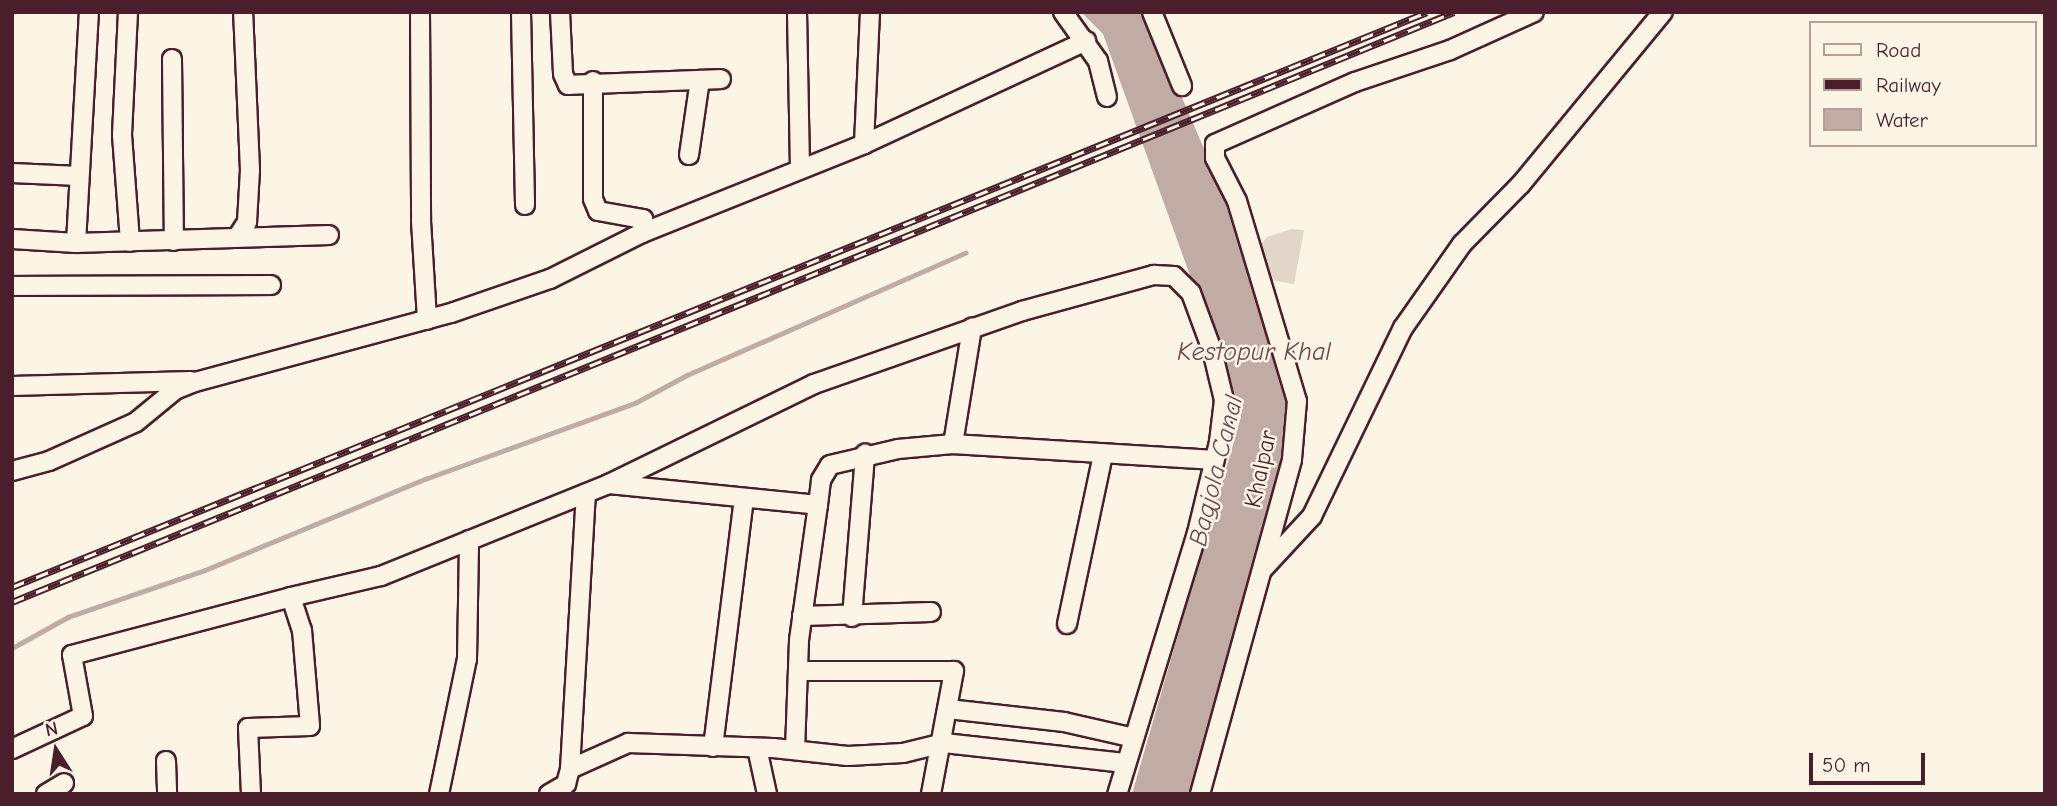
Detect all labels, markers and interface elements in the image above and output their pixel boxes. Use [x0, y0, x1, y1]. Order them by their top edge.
legend [1808, 21, 2036, 147]
text: Road [1876, 38, 1921, 62]
text: Railway [1876, 73, 1941, 97]
text: Water [1876, 108, 1928, 132]
water label: Kestopur Khal [1177, 337, 1331, 369]
water label: Bagjola Canal [1183, 392, 1251, 550]
street label: Khalpar [1239, 428, 1283, 510]
north arrow [21, 715, 91, 785]
text: N [43, 717, 60, 742]
scale bar [1812, 740, 1927, 784]
text: 50 m [1822, 753, 1871, 777]

